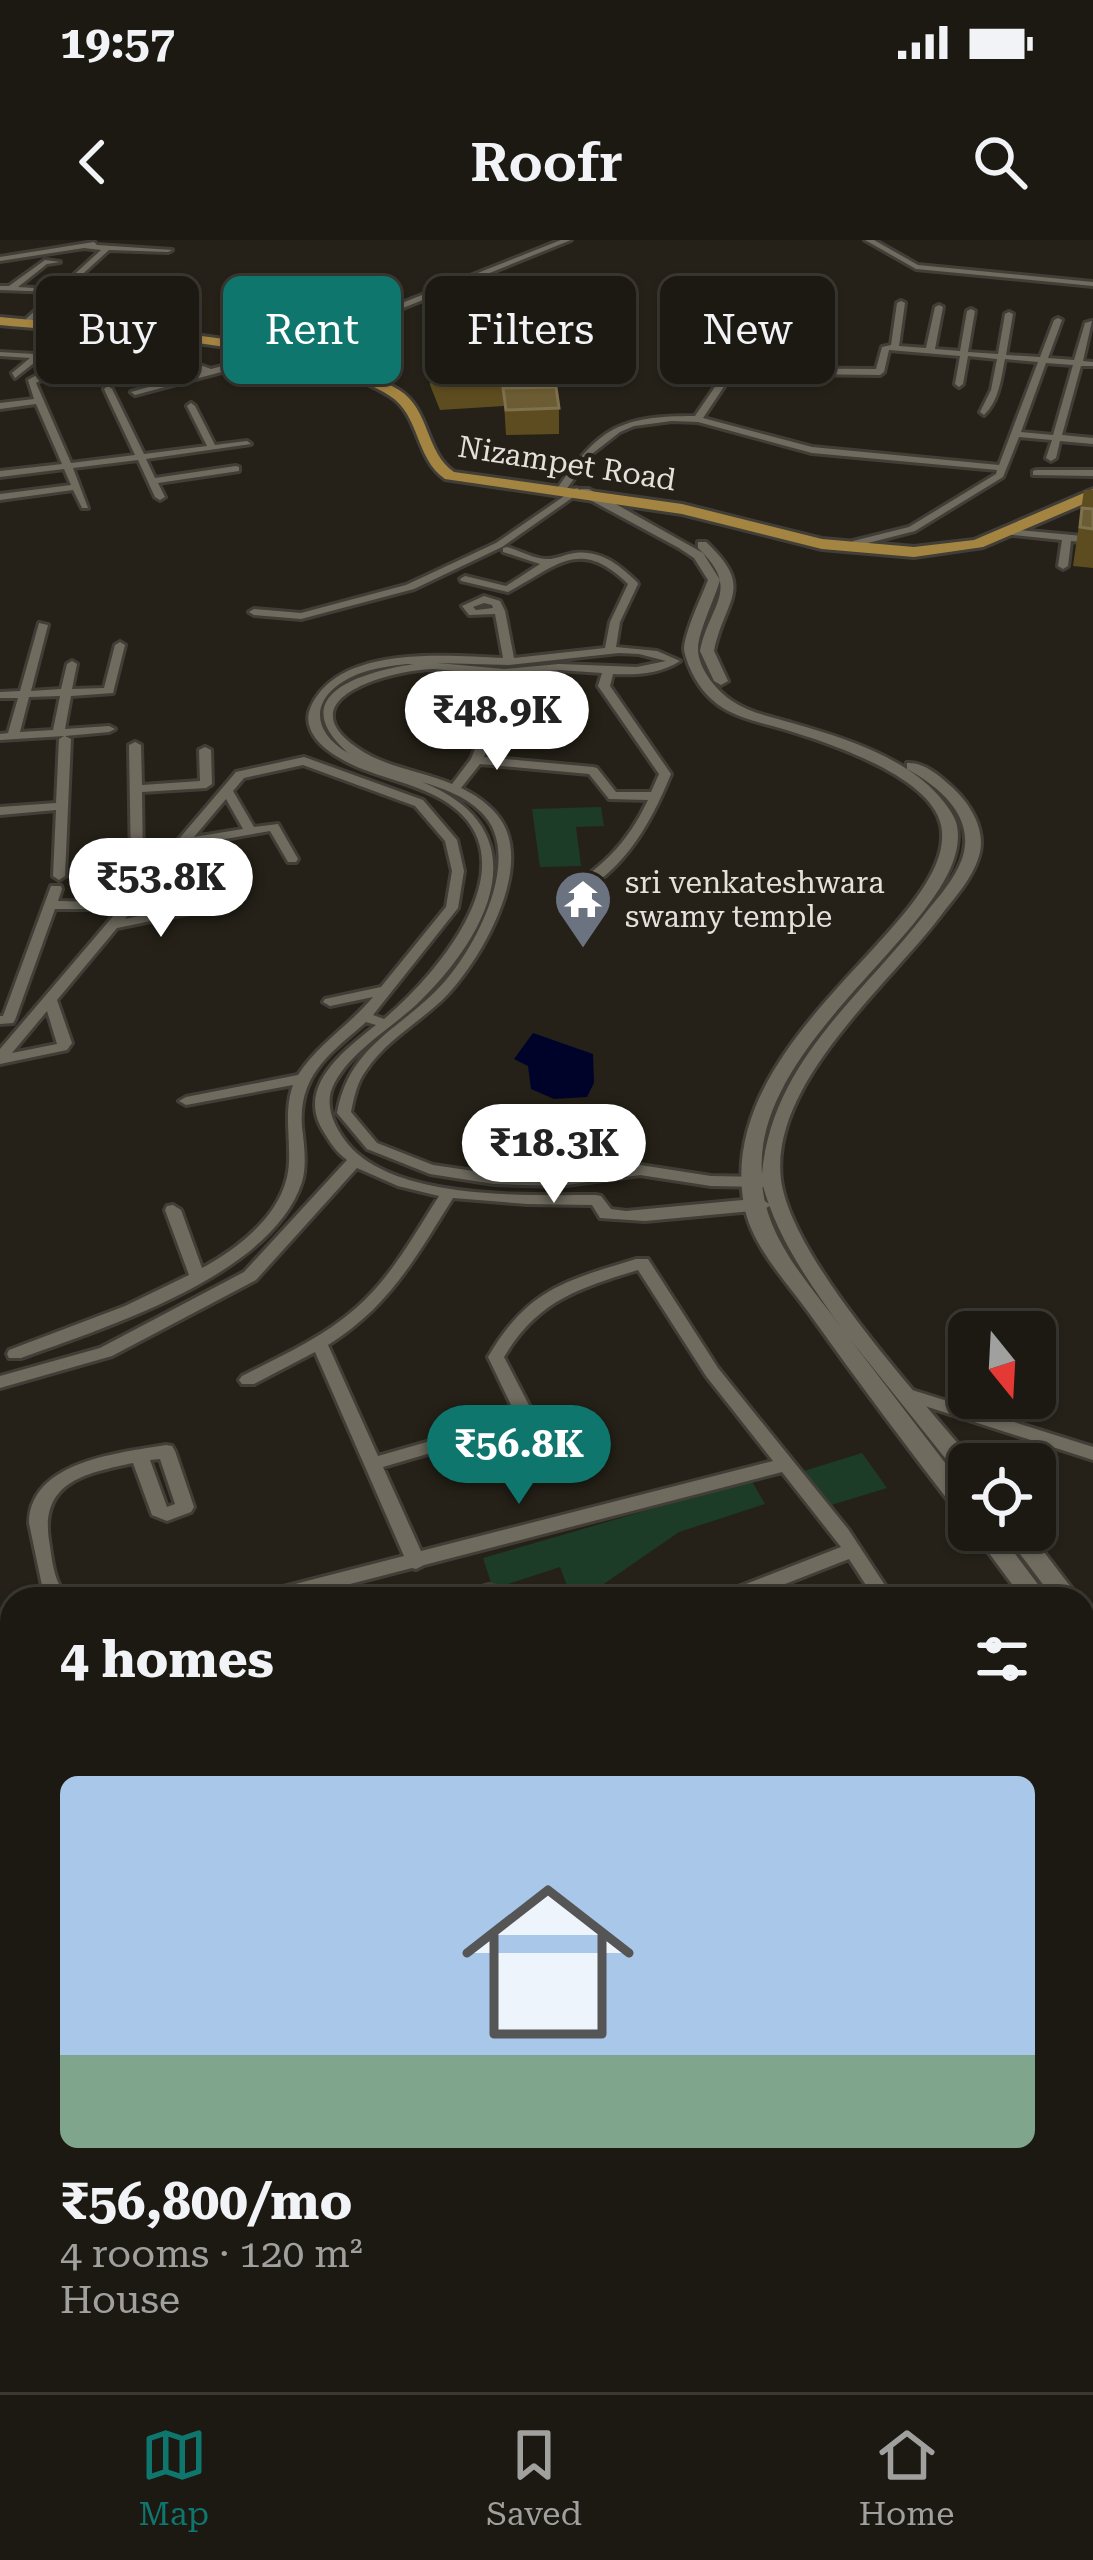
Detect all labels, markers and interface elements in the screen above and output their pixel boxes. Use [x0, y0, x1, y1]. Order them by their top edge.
text: 19:57 [60, 16, 175, 69]
icon: back [60, 129, 126, 195]
icon: search [967, 129, 1033, 195]
text: Roofr [470, 131, 623, 194]
chip: Buy [36, 276, 199, 384]
chip: Rent [223, 276, 401, 384]
chip: Filters [425, 276, 636, 384]
chip: New [660, 276, 835, 384]
street label: Nizampet Road [456, 429, 678, 497]
pin: ₹48.9K [399, 671, 595, 773]
text: ₹48.9K [432, 687, 562, 733]
pin: ₹53.8K [63, 838, 259, 940]
text: ₹53.8K [96, 854, 226, 900]
place label: sri venkateshwara swamy temple [625, 865, 884, 934]
temple icon: sri venkateshwara swamy temple [552, 868, 614, 950]
pin: ₹18.3K [456, 1104, 652, 1206]
text: ₹18.3K [489, 1120, 619, 1166]
north arrow [948, 1311, 1056, 1419]
map controls [948, 1311, 1056, 1551]
pin: ₹56.8K [421, 1405, 617, 1507]
text: ₹56.8K [454, 1421, 584, 1467]
button: locate [948, 1443, 1056, 1551]
icon: filters [969, 1626, 1035, 1692]
text: 4 homes [60, 1630, 274, 1689]
icon: home [440, 1854, 656, 2070]
text: ₹56,800/mo [60, 2172, 352, 2231]
text: 4 rooms · 120 m² [60, 2231, 363, 2277]
text: House [60, 2277, 180, 2323]
tab: Map [139, 2422, 209, 2533]
tab: Saved [486, 2422, 582, 2533]
tab: Home [859, 2422, 954, 2533]

